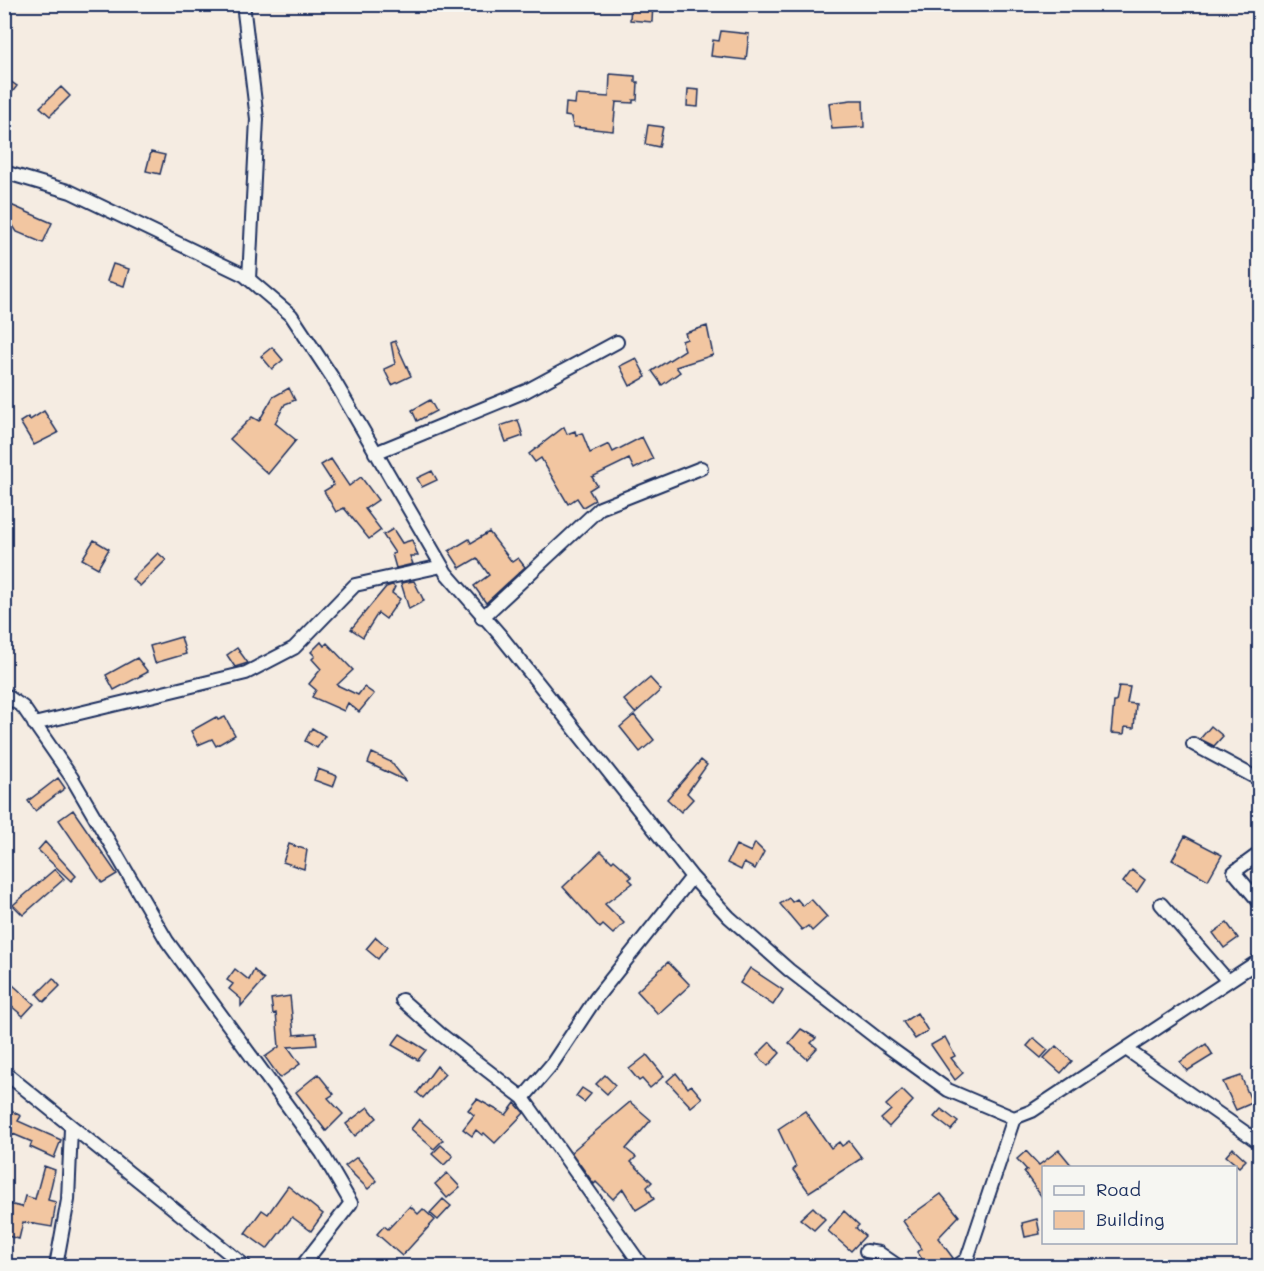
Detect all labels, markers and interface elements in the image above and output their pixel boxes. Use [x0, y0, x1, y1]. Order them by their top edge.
legend [1042, 1166, 1237, 1244]
text: Road [1096, 1177, 1141, 1201]
text: Building [1096, 1207, 1164, 1231]

